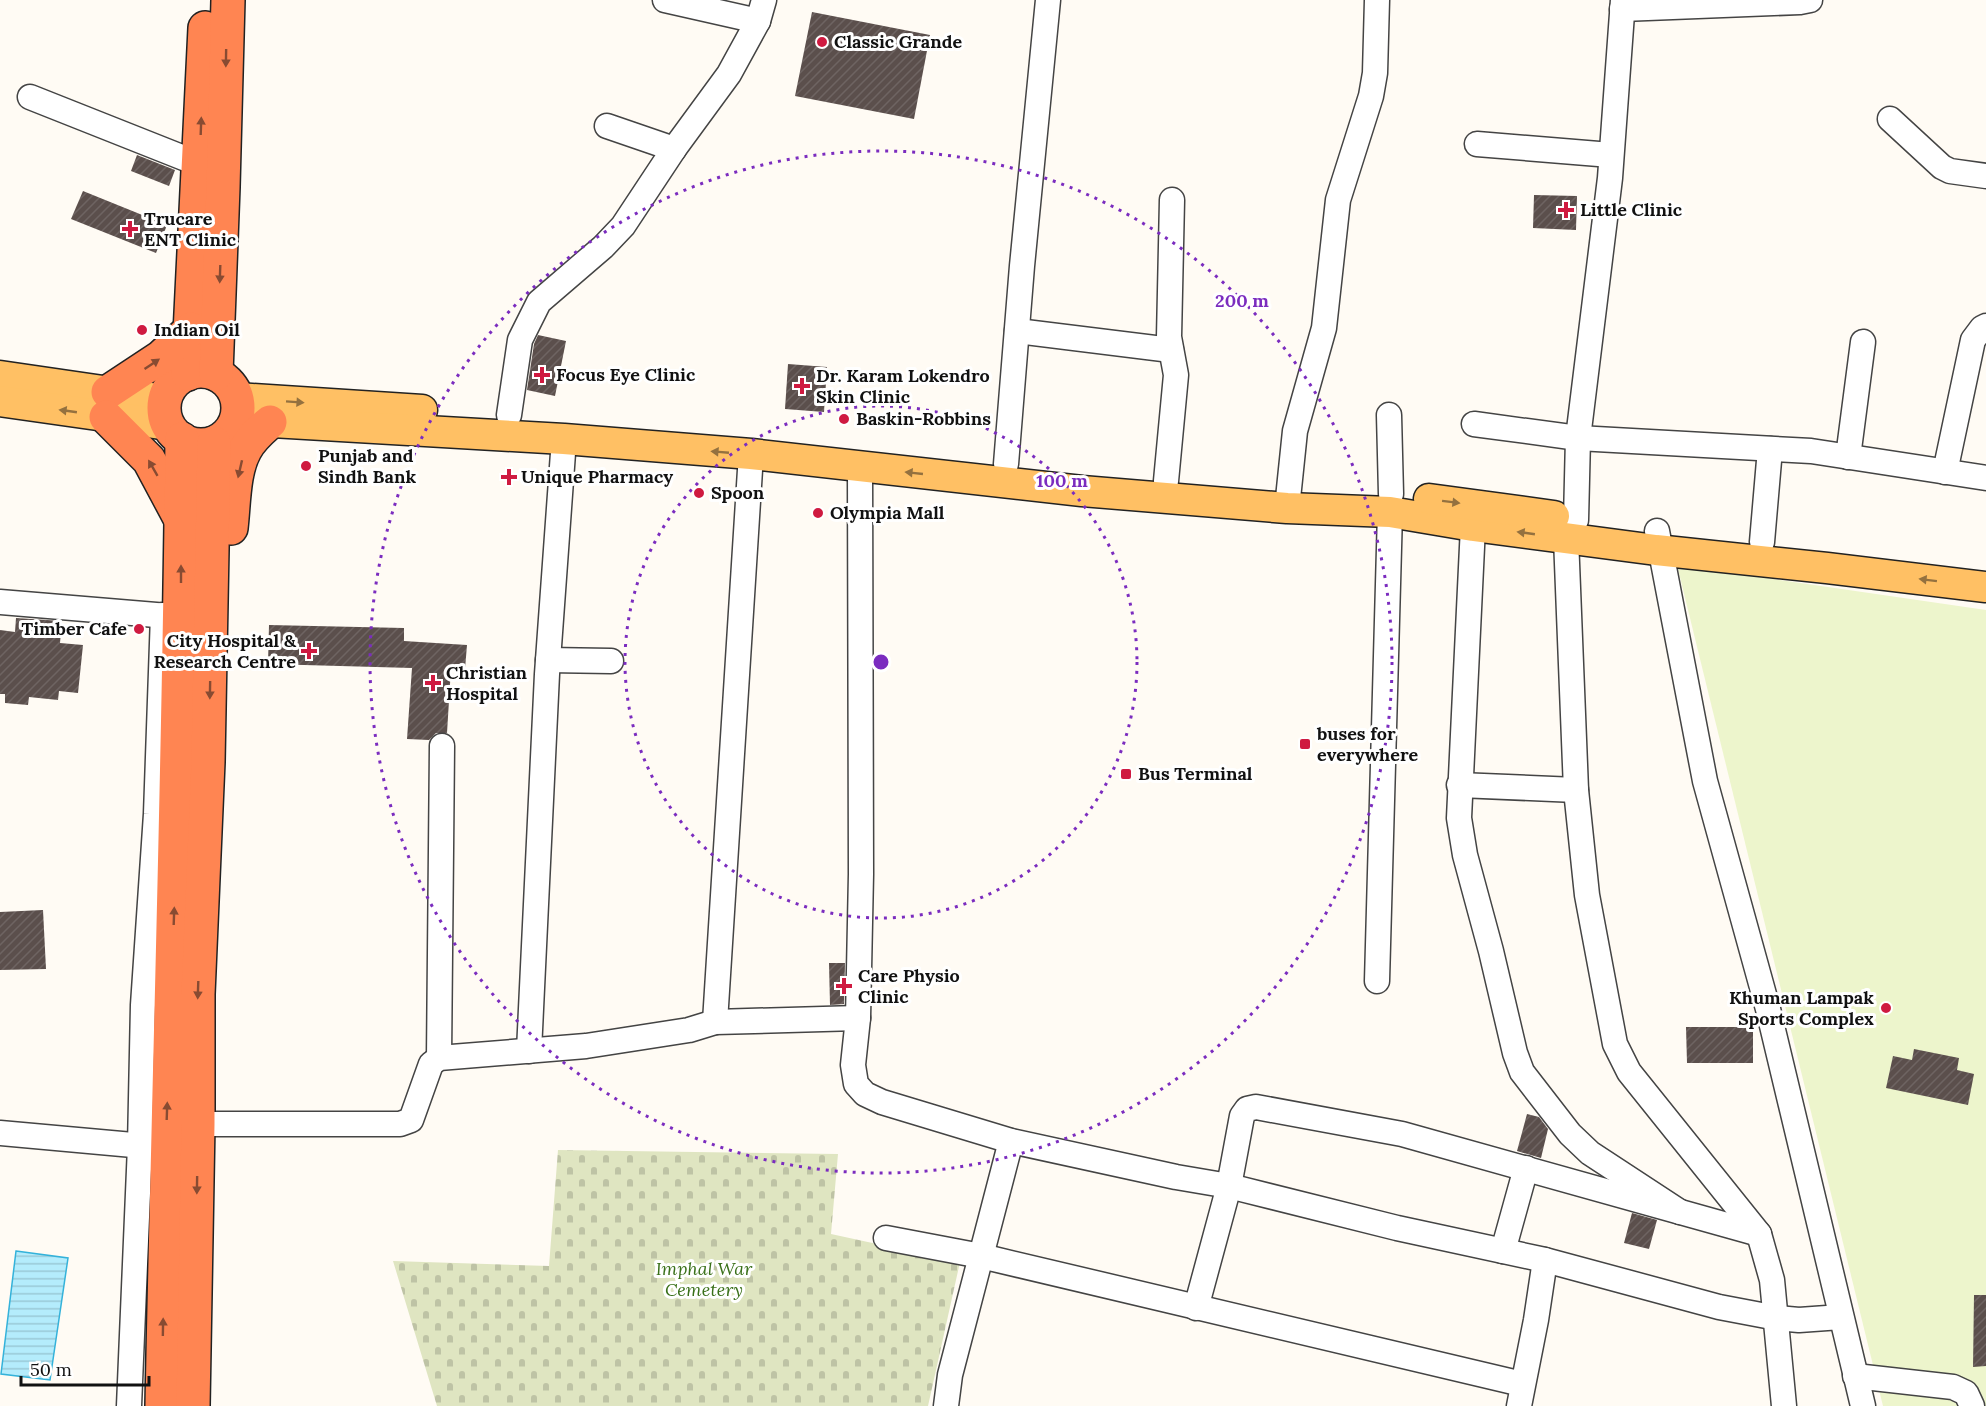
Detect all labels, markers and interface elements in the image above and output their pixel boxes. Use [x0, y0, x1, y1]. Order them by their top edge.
place label: Classic Grande [834, 30, 962, 53]
marker: Classic Grande [815, 35, 829, 49]
one-way arrow [222, 49, 231, 68]
one-way arrow [196, 117, 205, 136]
place label: Little Clinic [1580, 198, 1683, 221]
marker: Little Clinic [1557, 201, 1575, 219]
place label: Trucare ENT Clinic [144, 207, 237, 251]
marker: Trucare ENT Clinic [121, 220, 139, 238]
one-way arrow [215, 265, 224, 284]
text: 200 m [1215, 289, 1269, 312]
place label: Indian Oil [154, 318, 240, 341]
marker: Indian Oil [135, 323, 149, 337]
one-way arrow [144, 359, 160, 370]
place label: Focus Eye Clinic [556, 363, 696, 386]
place label: Dr. Karam Lokendro Skin Clinic [816, 364, 990, 408]
marker: Focus Eye Clinic [533, 366, 551, 384]
marker: Dr. Karam Lokendro Skin Clinic [793, 377, 811, 395]
one-way arrow [285, 397, 304, 406]
one-way arrow [59, 407, 78, 416]
place label: Baskin-Robbins [856, 407, 991, 430]
marker: Baskin-Robbins [837, 412, 851, 426]
place label: Punjab and Sindh Bank [318, 444, 416, 488]
one-way arrow [711, 447, 730, 457]
marker: Punjab and Sindh Bank [299, 459, 313, 473]
one-way arrow [147, 460, 158, 476]
one-way arrow [234, 460, 244, 479]
place label: Unique Pharmacy [521, 465, 673, 488]
one-way arrow [905, 468, 924, 478]
text: 100 m [1036, 469, 1088, 492]
marker: Unique Pharmacy [502, 470, 516, 484]
place label: Spoon [711, 481, 765, 504]
marker: Spoon [692, 486, 706, 500]
one-way arrow [1442, 497, 1461, 506]
place label: Olympia Mall [830, 501, 945, 524]
marker: Olympia Mall [811, 506, 825, 520]
one-way arrow [1516, 528, 1535, 537]
one-way arrow [176, 564, 186, 583]
one-way arrow [1918, 575, 1937, 585]
place label: Timber Cafe [22, 617, 127, 640]
marker: Timber Cafe [132, 622, 146, 636]
place label: City Hospital & Research Centre [154, 629, 297, 673]
marker: City Hospital & Research Centre [300, 642, 318, 660]
centre of rings [871, 652, 891, 672]
place label: Christian Hospital [446, 661, 528, 705]
marker: Christian Hospital [424, 674, 442, 692]
one-way arrow [205, 681, 215, 700]
place label: buses for everywhere [1316, 722, 1418, 766]
marker: buses for everywhere [1298, 737, 1312, 751]
place label: Bus Terminal [1138, 762, 1253, 785]
marker: Bus Terminal [1119, 767, 1133, 781]
one-way arrow [169, 906, 178, 925]
place label: Care Physio Clinic [858, 964, 960, 1008]
marker: Care Physio Clinic [835, 977, 853, 995]
one-way arrow [193, 980, 203, 999]
place label: Khuman Lampak Sports Complex [1729, 986, 1874, 1030]
marker: Khuman Lampak Sports Complex [1879, 1001, 1893, 1015]
one-way arrow [162, 1101, 172, 1120]
one-way arrow [192, 1175, 201, 1194]
park label: Imphal War Cemetery [656, 1257, 753, 1301]
one-way arrow [158, 1317, 168, 1336]
scale bar [21, 1349, 148, 1387]
text: 50 m [30, 1358, 72, 1381]

